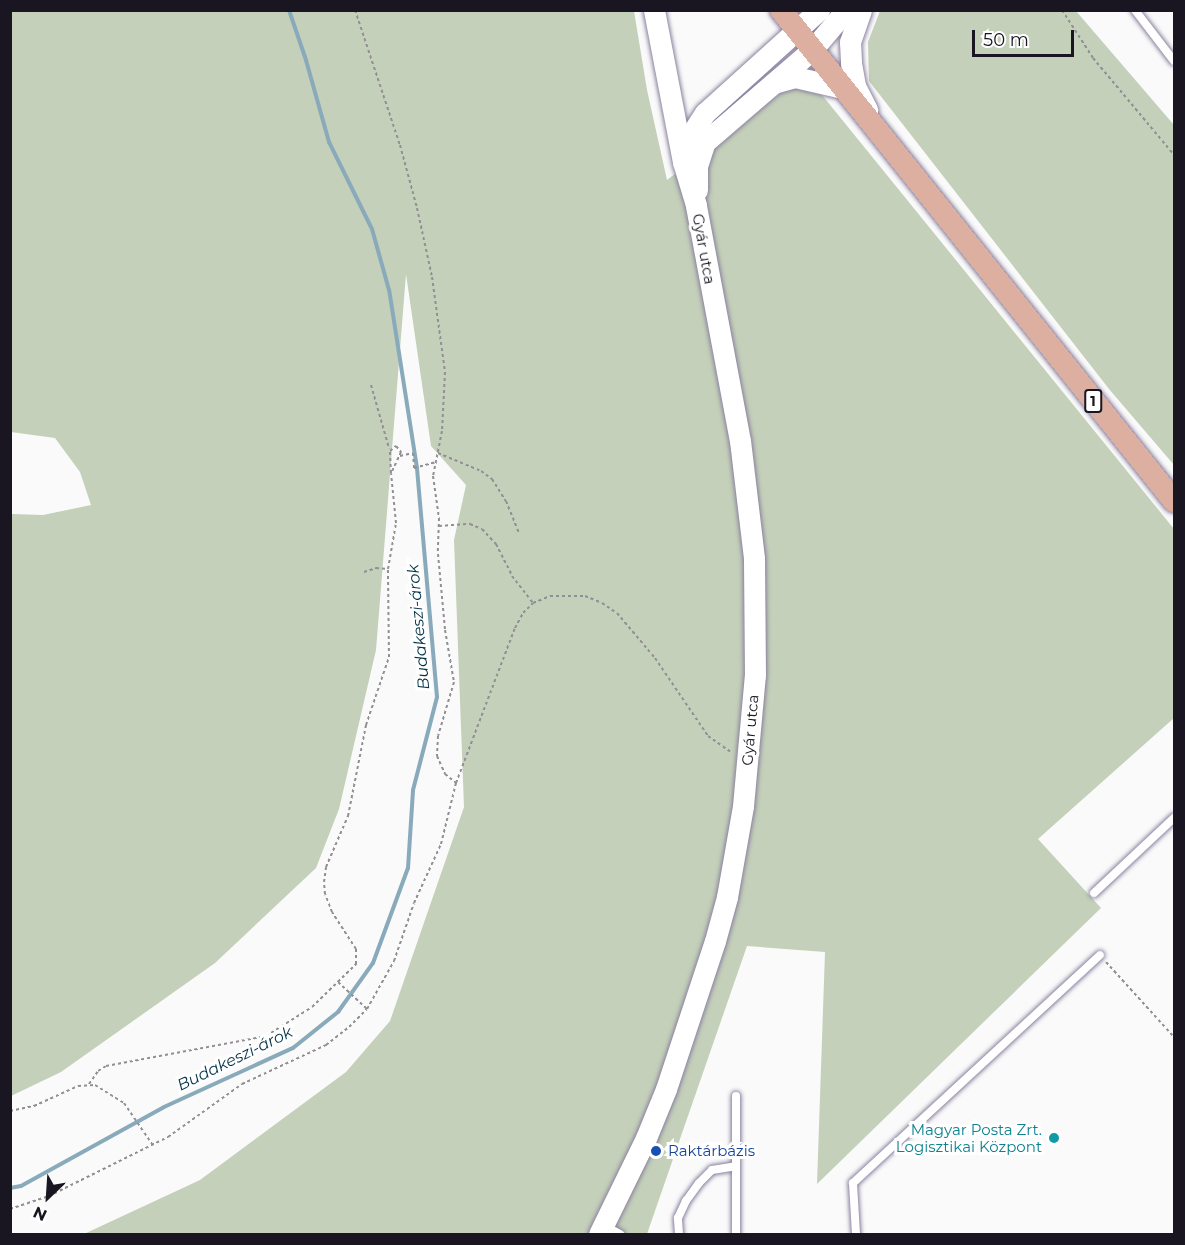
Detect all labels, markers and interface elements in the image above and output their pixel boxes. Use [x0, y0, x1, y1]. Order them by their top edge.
scale bar [975, 18, 1077, 56]
text: 50 m [983, 29, 1029, 51]
street label: Gyár utca [689, 212, 719, 286]
road number: 1 [1084, 390, 1102, 412]
water label: Budakeszi-árok [404, 563, 434, 691]
street label: Gyár utca [738, 694, 762, 766]
water label: Budakeszi-árok [174, 1023, 296, 1095]
place label: Magyar Posta Zrt. Logisztikai Központ [896, 1120, 1042, 1155]
marker: Magyar Posta Zrt. Logisztikai Központ [1047, 1131, 1061, 1145]
place label: Raktárbázis [668, 1142, 755, 1160]
marker: Raktárbázis [649, 1144, 663, 1158]
north arrow [18, 1167, 78, 1227]
text: N [30, 1202, 50, 1225]

